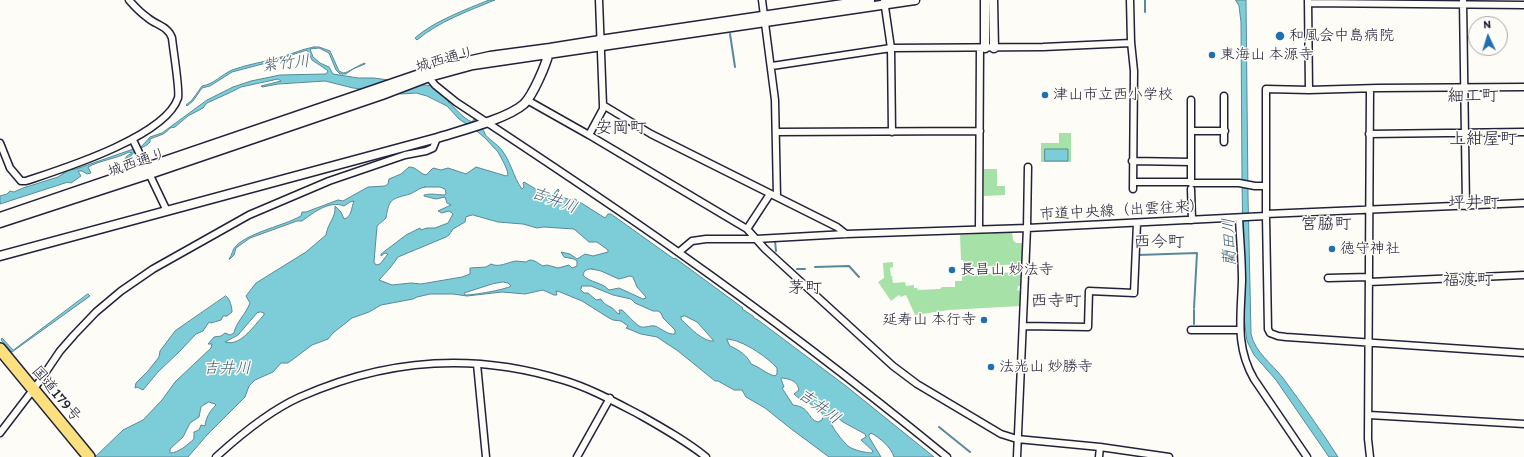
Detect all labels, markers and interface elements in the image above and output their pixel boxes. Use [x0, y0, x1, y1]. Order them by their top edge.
north arrow [1468, 16, 1508, 56]
text: N [1483, 18, 1491, 31]
place label: 和風会中島病院 [1289, 27, 1394, 45]
marker: 和風会中島病院 [1274, 30, 1286, 42]
street label: 城西通り [414, 44, 476, 76]
place label: 東海山 本源寺 [1220, 46, 1313, 64]
marker: 東海山 本源寺 [1207, 50, 1217, 60]
water label: 紫竹川 [261, 52, 311, 76]
place label: 津山市立西小学校 [1053, 86, 1173, 104]
district label: 細工町 [1448, 87, 1498, 107]
marker: 津山市立西小学校 [1040, 90, 1050, 100]
district label: 安岡町 [596, 119, 646, 139]
district label: 上紺屋町 [1449, 130, 1517, 150]
street label: 城西通り [106, 145, 168, 181]
water label: 吉井川 [528, 183, 580, 219]
district label: 坪井町 [1449, 194, 1499, 214]
street label: 市道中央線（出雲往来） [1039, 198, 1205, 224]
district label: 宮脇町 [1301, 215, 1351, 235]
water label: 藺田川 [1220, 218, 1240, 266]
district label: 西今町 [1134, 233, 1184, 253]
place label: 徳守神社 [1340, 240, 1400, 258]
marker: 徳守神社 [1327, 244, 1337, 254]
place label: 長昌山 妙法寺 [960, 261, 1053, 279]
marker: 長昌山 妙法寺 [947, 265, 957, 275]
district label: 福渡町 [1443, 271, 1493, 291]
district label: 茅町 [788, 279, 822, 299]
district label: 西寺町 [1031, 292, 1081, 312]
place label: 延寿山 本行寺 [883, 311, 976, 329]
marker: 延寿山 本行寺 [979, 315, 989, 325]
place label: 法光山 妙勝寺 [999, 358, 1092, 376]
water label: 吉井川 [203, 359, 251, 379]
street label: 国道179号 [27, 362, 85, 426]
marker: 法光山 妙勝寺 [986, 362, 996, 372]
water label: 吉井川 [794, 385, 844, 429]

